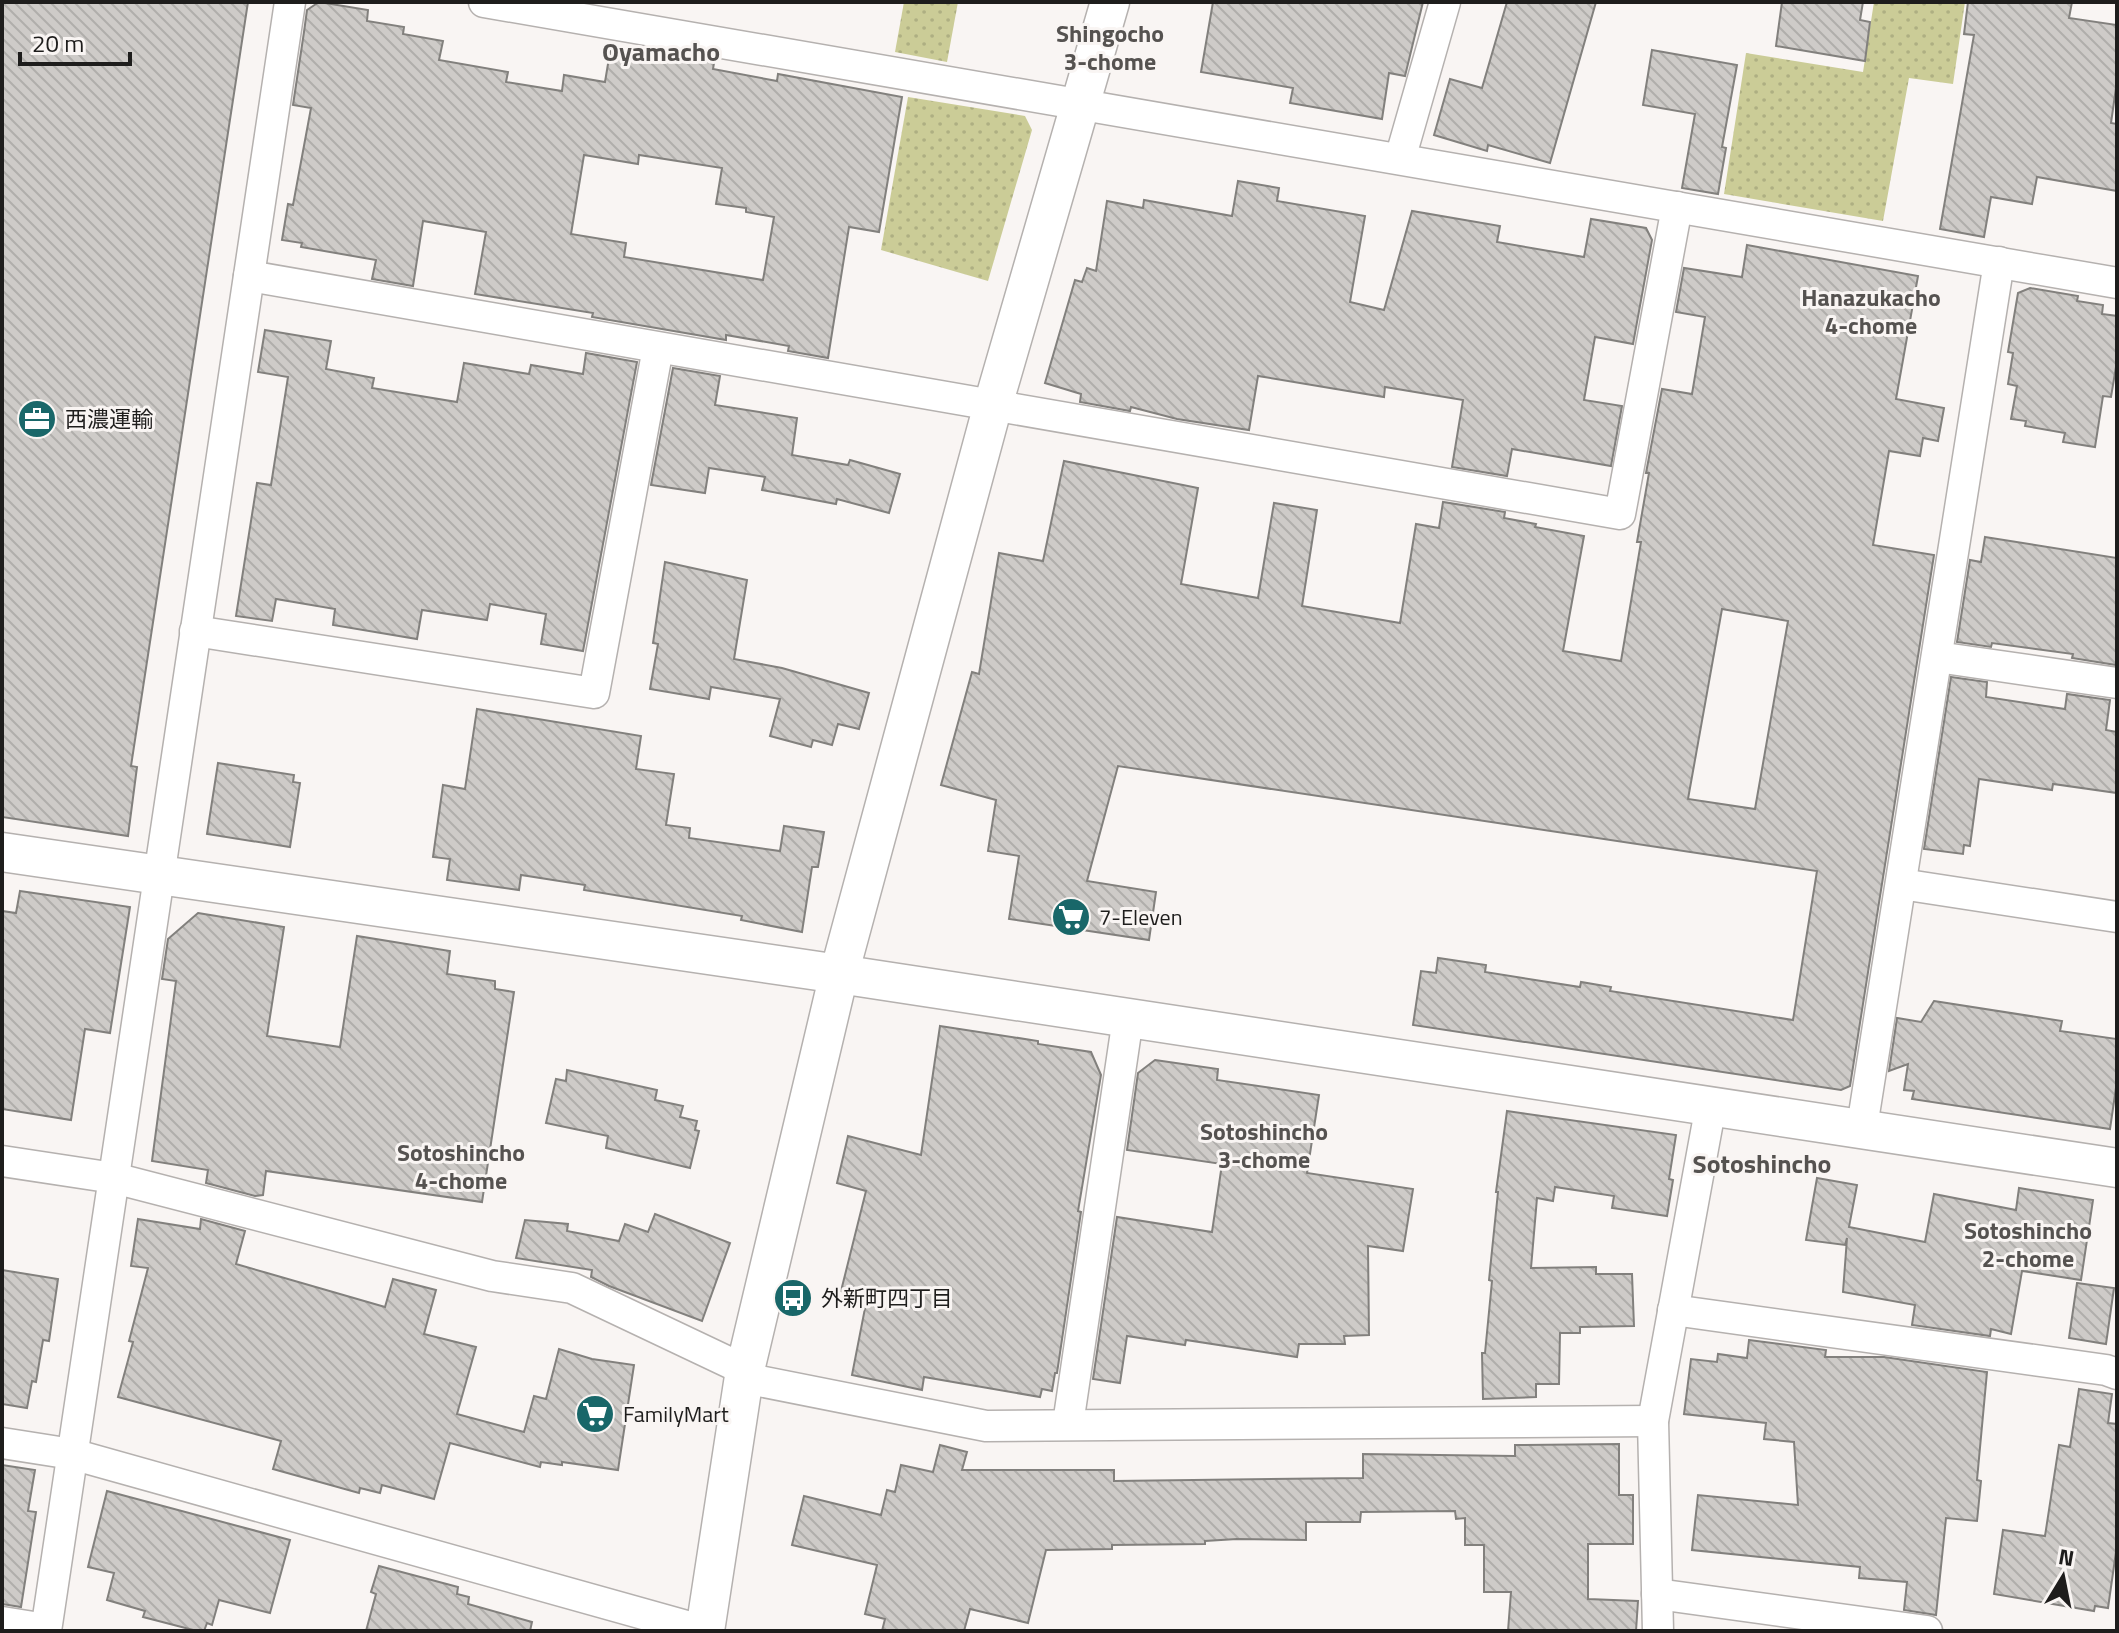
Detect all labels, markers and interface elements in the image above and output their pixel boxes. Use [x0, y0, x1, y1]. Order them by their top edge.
district label: Shingocho 3-chome [1056, 15, 1164, 79]
scale bar [20, 16, 130, 66]
text: 20 m [32, 25, 84, 61]
district label: Oyamacho [602, 32, 720, 71]
district label: Hanazukacho 4-chome [1801, 279, 1941, 343]
office icon: 西濃運輸 [16, 398, 58, 440]
place label: 西濃運輸 [65, 402, 153, 436]
supermarket icon: 7-Eleven [1050, 896, 1092, 938]
place label: 7-Eleven [1099, 900, 1182, 934]
district label: Sotoshincho 3-chome [1200, 1113, 1328, 1177]
district label: Sotoshincho 4-chome [397, 1134, 525, 1198]
district label: Sotoshincho [1693, 1144, 1831, 1183]
district label: Sotoshincho 2-chome [1964, 1212, 2092, 1276]
bus stop icon: 外新町四丁目 [772, 1277, 814, 1319]
place label: 外新町四丁目 [821, 1281, 953, 1315]
supermarket icon: FamilyMart [574, 1393, 616, 1435]
place label: FamilyMart [623, 1397, 729, 1431]
north arrow [2023, 1537, 2103, 1617]
text: N [2056, 1539, 2077, 1575]

